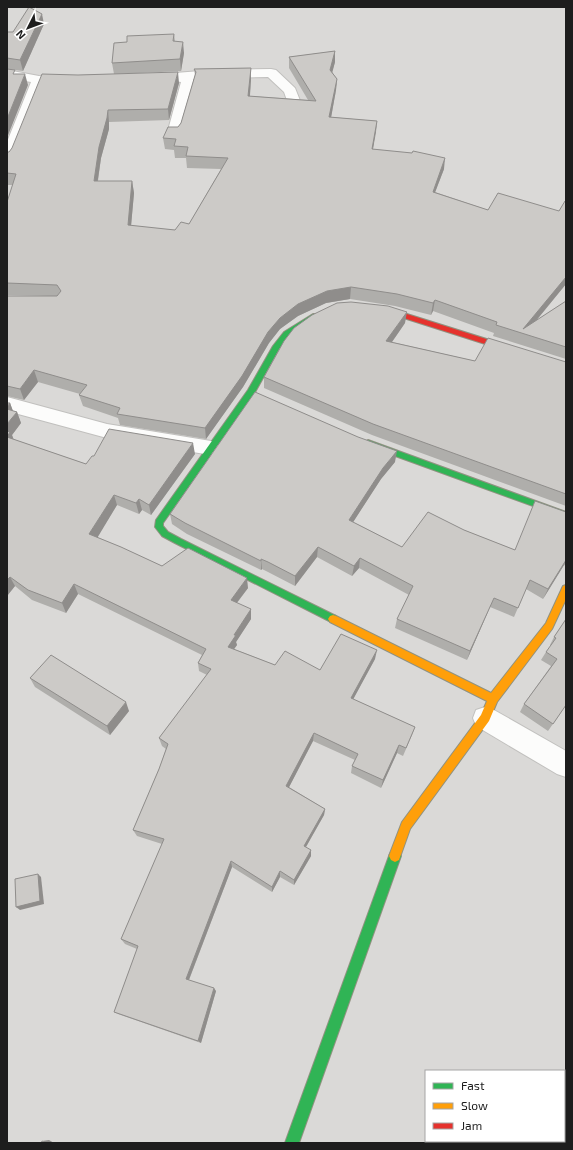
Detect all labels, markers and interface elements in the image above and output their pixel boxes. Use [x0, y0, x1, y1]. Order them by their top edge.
north arrow [8, 8, 48, 48]
text: N [13, 28, 28, 42]
legend [425, 1070, 565, 1142]
text: Fast [461, 1078, 485, 1092]
text: Slow [461, 1098, 488, 1112]
text: Jam [461, 1118, 482, 1132]

